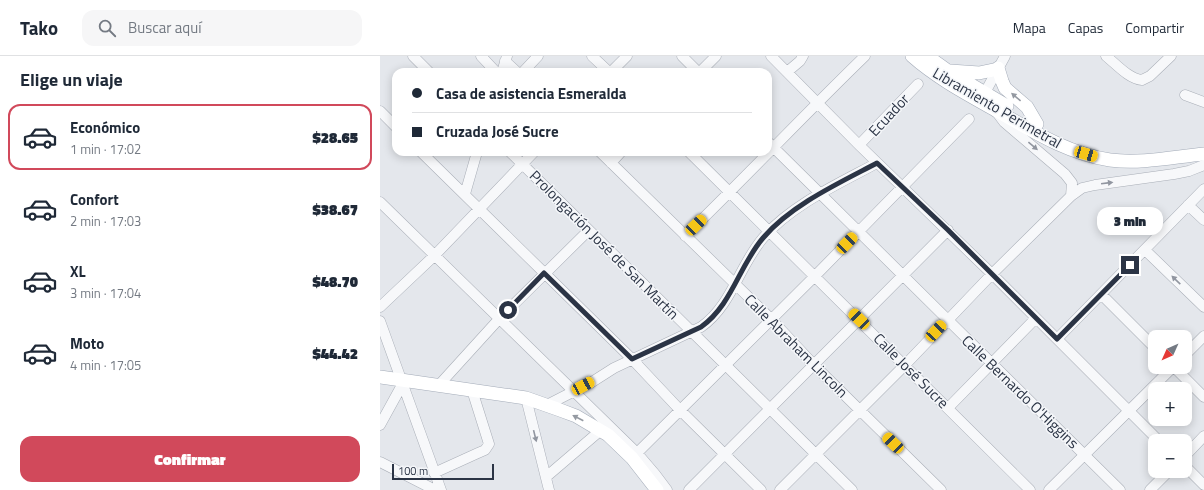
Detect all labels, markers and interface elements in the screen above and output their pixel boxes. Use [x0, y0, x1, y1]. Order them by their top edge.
search box [82, 10, 362, 46]
text: Tako [20, 13, 58, 42]
text: Buscar aquí [128, 16, 201, 39]
icon: search [96, 17, 118, 39]
text: Mapa [1013, 17, 1046, 38]
text: Capas [1068, 17, 1103, 38]
text: Compartir [1125, 17, 1184, 38]
street label: Libramiento Perimetral [929, 61, 1066, 154]
text: Elige un viaje [20, 66, 123, 93]
text: Casa de asistencia Esmeralda [436, 82, 627, 105]
street label: Ecuador [863, 88, 915, 141]
one-way arrow [1010, 93, 1021, 102]
text: Económico [70, 116, 140, 139]
icon: car [22, 119, 58, 155]
text: Cruzada José Sucre [436, 120, 559, 143]
text: $28.65 [313, 126, 358, 149]
text: 1 min · 17:02 [70, 139, 141, 159]
one-way arrow [1028, 141, 1038, 150]
car [1073, 145, 1099, 163]
street label: Prolongación José de San Martín [524, 165, 684, 325]
one-way arrow [1101, 180, 1114, 186]
text: Confort [70, 188, 119, 211]
icon: car [22, 191, 58, 227]
text: $38.67 [313, 198, 358, 221]
callout: 3 min [1097, 207, 1163, 235]
text: 2 min · 17:03 [70, 211, 141, 231]
text: 3 min [1114, 211, 1146, 231]
car [683, 212, 709, 238]
car [834, 230, 860, 256]
route end [1121, 256, 1139, 274]
text: XL [70, 260, 86, 283]
icon: car [22, 263, 58, 299]
text: $48.70 [313, 270, 358, 293]
one-way arrow [1171, 275, 1181, 285]
text: 3 min · 17:04 [70, 283, 141, 303]
street label: Calle Abraham Lincoln [739, 288, 854, 403]
route start [499, 301, 517, 319]
car [846, 306, 872, 332]
car [923, 318, 949, 344]
street label: Calle José Sucre [868, 328, 954, 414]
street label: Calle Bernardo O'Higgins [956, 329, 1084, 454]
north arrow [1148, 330, 1192, 374]
map controls [1148, 330, 1192, 478]
text: Moto [70, 332, 104, 355]
icon: car [22, 335, 58, 371]
text: $44.42 [313, 342, 358, 365]
text: 4 min · 17:05 [70, 355, 141, 375]
car [570, 375, 596, 397]
button: + [1148, 382, 1192, 426]
one-way arrow [572, 414, 583, 421]
one-way arrow [533, 430, 539, 442]
car [880, 430, 906, 456]
button: − [1148, 434, 1192, 478]
button: Confirmar [20, 436, 360, 482]
scale bar [392, 462, 494, 481]
text: 100 m [398, 463, 428, 479]

